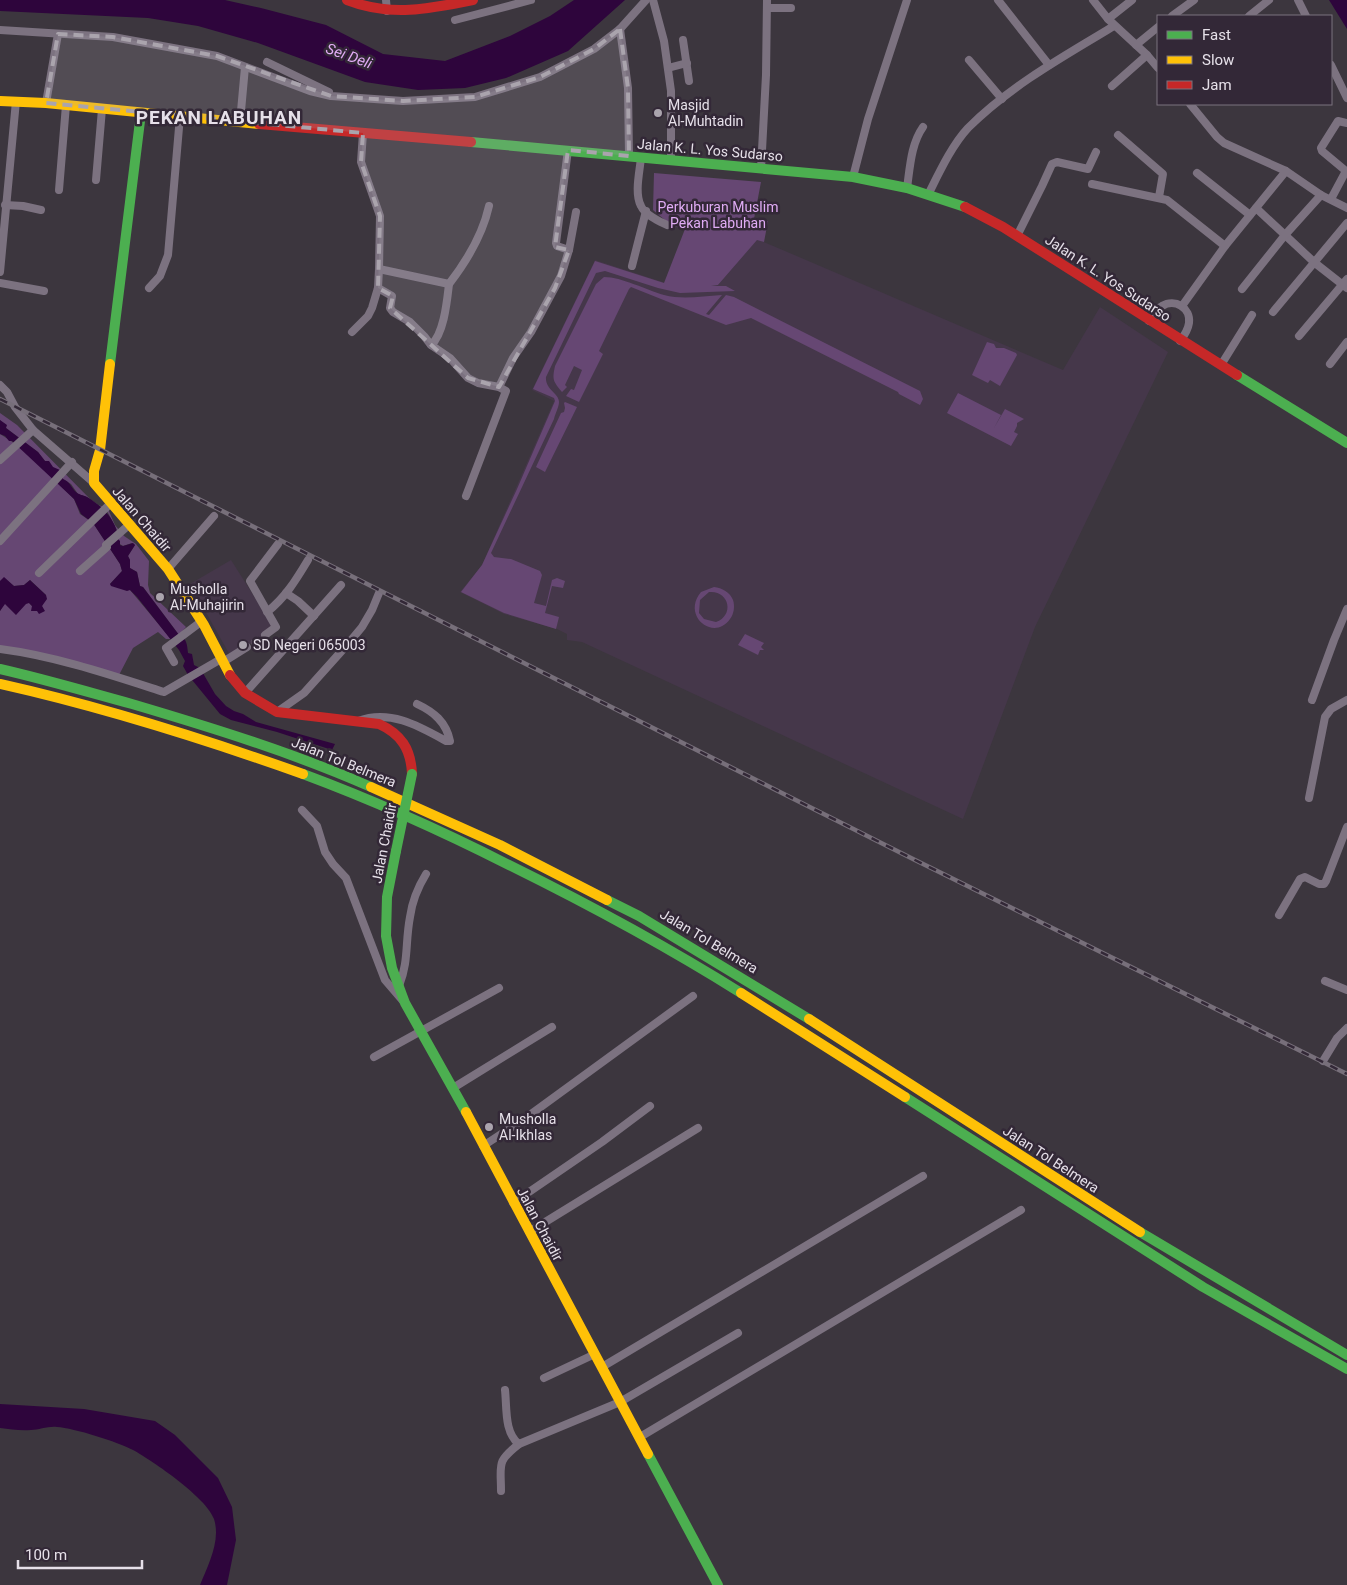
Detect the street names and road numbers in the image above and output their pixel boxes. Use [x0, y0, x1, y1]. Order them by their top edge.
street label: Jalan K. L. Yos Sudarso [636, 136, 784, 164]
street label: Jalan K. L. Yos Sudarso [1042, 231, 1174, 325]
street label: Jalan Chaidir [109, 483, 175, 555]
street label: Jalan Tol Belmera [289, 734, 399, 790]
street label: Jalan Chaidir [368, 801, 400, 885]
street label: Jalan Tol Belmera [657, 906, 761, 976]
street label: Jalan Tol Belmera [1000, 1122, 1102, 1196]
street label: Jalan Chaidir [514, 1184, 566, 1264]

